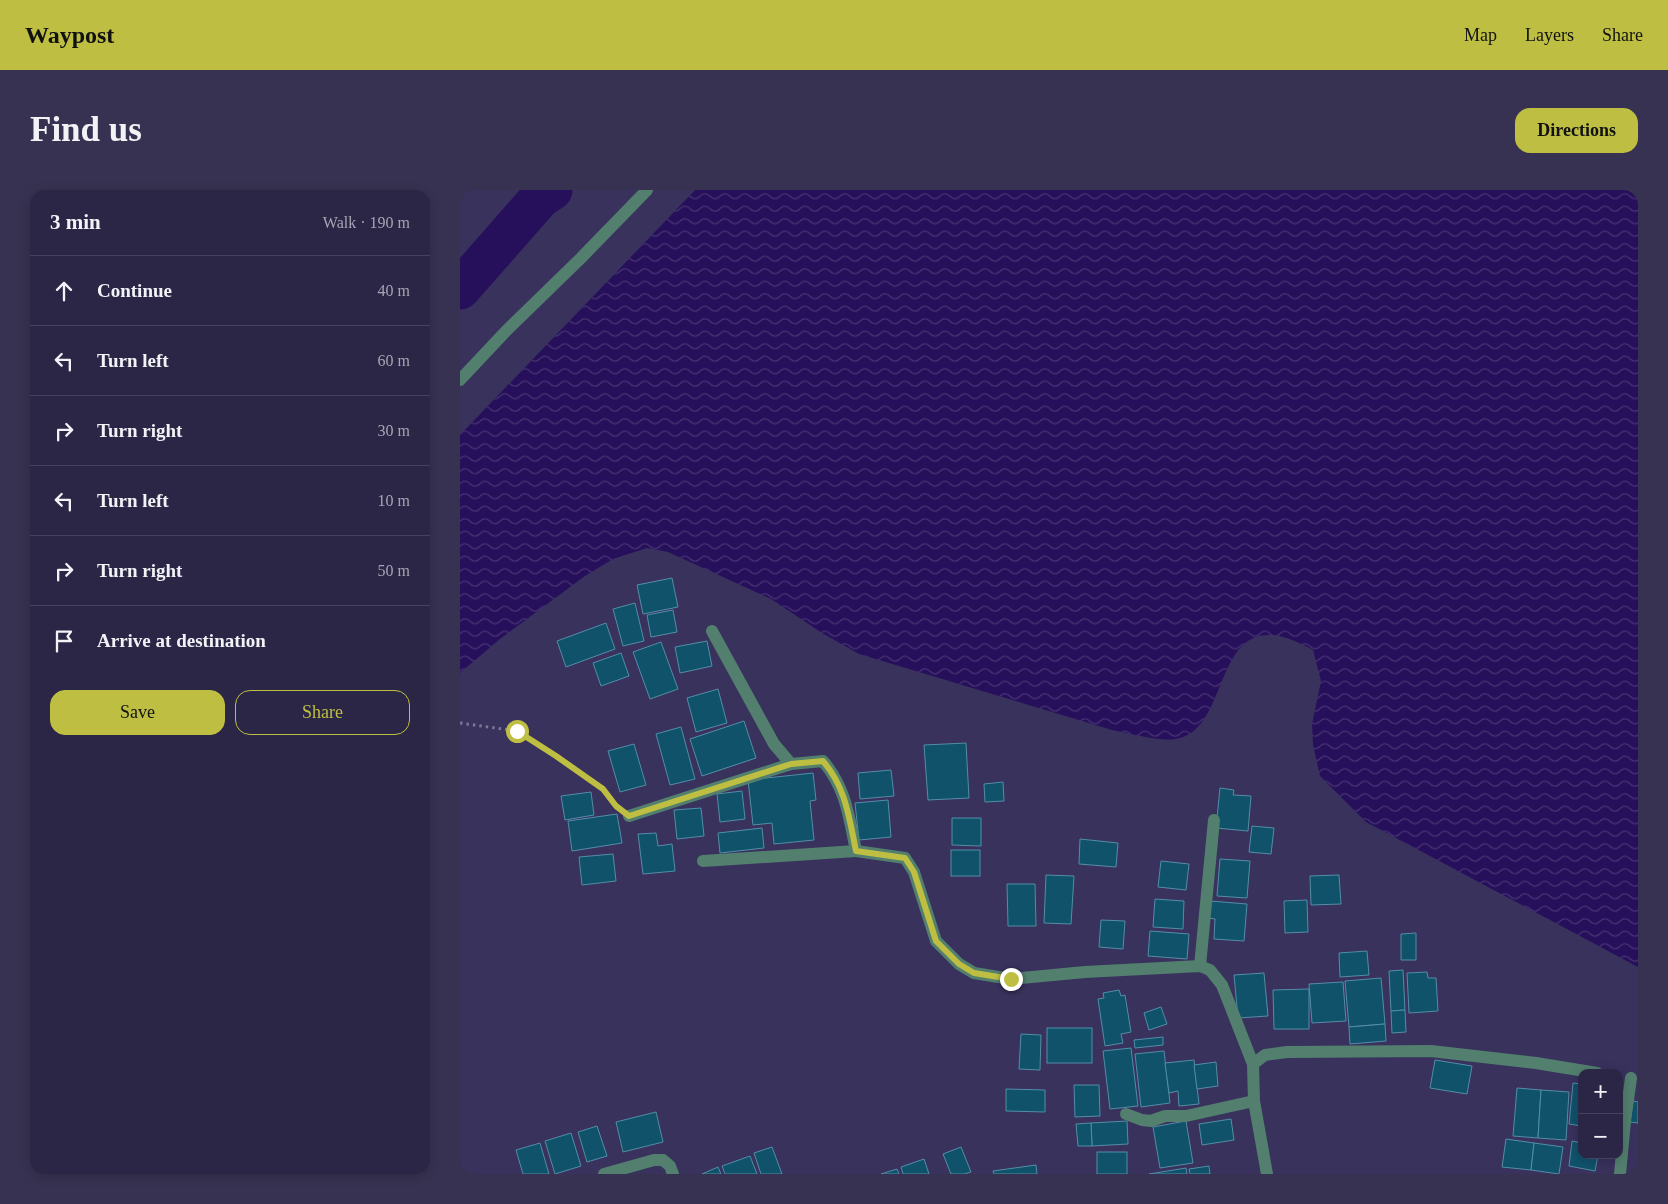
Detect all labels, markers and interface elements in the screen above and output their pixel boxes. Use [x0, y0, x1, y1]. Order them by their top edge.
text: Waypost [25, 22, 114, 48]
text: Map [1464, 25, 1497, 45]
text: Layers [1525, 25, 1574, 45]
text: Share [1602, 25, 1643, 45]
button: Directions [1515, 108, 1638, 153]
text: Find us [30, 110, 142, 149]
text: 3 min [50, 210, 101, 234]
text: Walk · 190 m [323, 214, 410, 231]
icon: ahead [50, 277, 78, 305]
text: Continue [97, 280, 172, 301]
text: 40 m [378, 282, 410, 299]
icon: left [50, 347, 78, 375]
text: Turn left [97, 350, 169, 371]
text: 60 m [378, 352, 410, 369]
icon: right [50, 417, 78, 445]
text: Turn right [97, 420, 182, 441]
text: 30 m [378, 422, 410, 439]
icon: left [50, 487, 78, 515]
text: Turn left [97, 490, 169, 511]
text: 10 m [378, 492, 410, 509]
icon: right [50, 557, 78, 585]
text: Turn right [97, 560, 182, 581]
text: 50 m [378, 562, 410, 579]
icon: arrive [50, 627, 78, 655]
text: Arrive at destination [97, 630, 266, 651]
button: Save [50, 690, 225, 735]
button: Share [235, 690, 410, 735]
route start [506, 720, 529, 743]
route end [1000, 968, 1023, 991]
map controls [1578, 1069, 1623, 1159]
button: + [1578, 1069, 1623, 1114]
button: − [1578, 1114, 1623, 1159]

